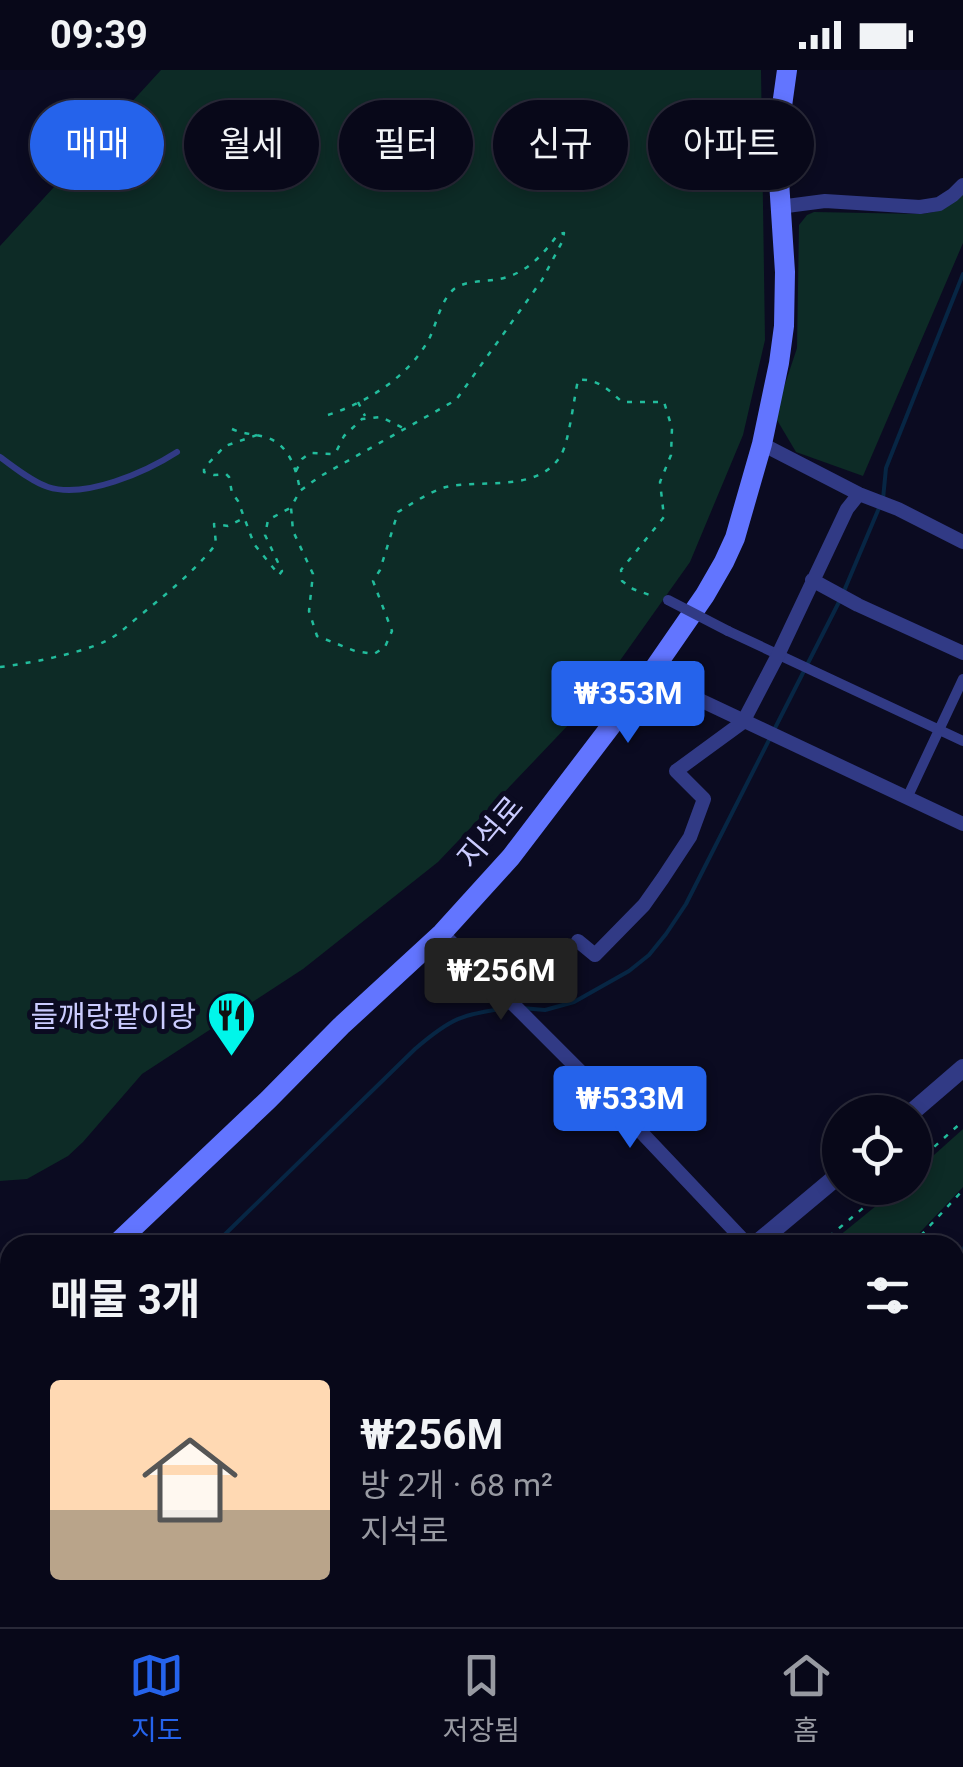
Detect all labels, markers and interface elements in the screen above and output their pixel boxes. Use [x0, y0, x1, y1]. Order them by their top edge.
text: 09:39 [50, 13, 148, 57]
chip: 매매 [30, 100, 164, 190]
chip: 월세 [184, 100, 319, 190]
chip: 필터 [339, 100, 473, 190]
chip: 신규 [493, 100, 628, 190]
chip: 아파트 [648, 100, 814, 190]
pin: ₩353M [558, 661, 698, 746]
text: ₩353M [573, 674, 683, 712]
street label: 지석로 [450, 789, 530, 875]
pin: ₩256M [431, 938, 571, 1023]
text: ₩256M [446, 951, 556, 989]
restaurant icon: 들깨랑팥이랑 [205, 990, 257, 1058]
place label: 들깨랑팥이랑 [30, 999, 196, 1034]
pin: ₩533M [560, 1066, 700, 1151]
text: ₩533M [575, 1079, 685, 1117]
map controls [822, 1095, 932, 1205]
button: locate [822, 1095, 932, 1205]
icon: filters [860, 1268, 915, 1323]
text: 매물 3개 [50, 1275, 200, 1324]
text: ₩256M [360, 1410, 503, 1459]
icon: home [130, 1420, 250, 1540]
text: 방 2개 · 68 m² [360, 1466, 553, 1504]
text: 지석로 [360, 1512, 448, 1550]
tab: 지도 [129, 1648, 184, 1748]
tab: 저장됨 [443, 1648, 520, 1748]
tab: 홈 [779, 1648, 834, 1748]

